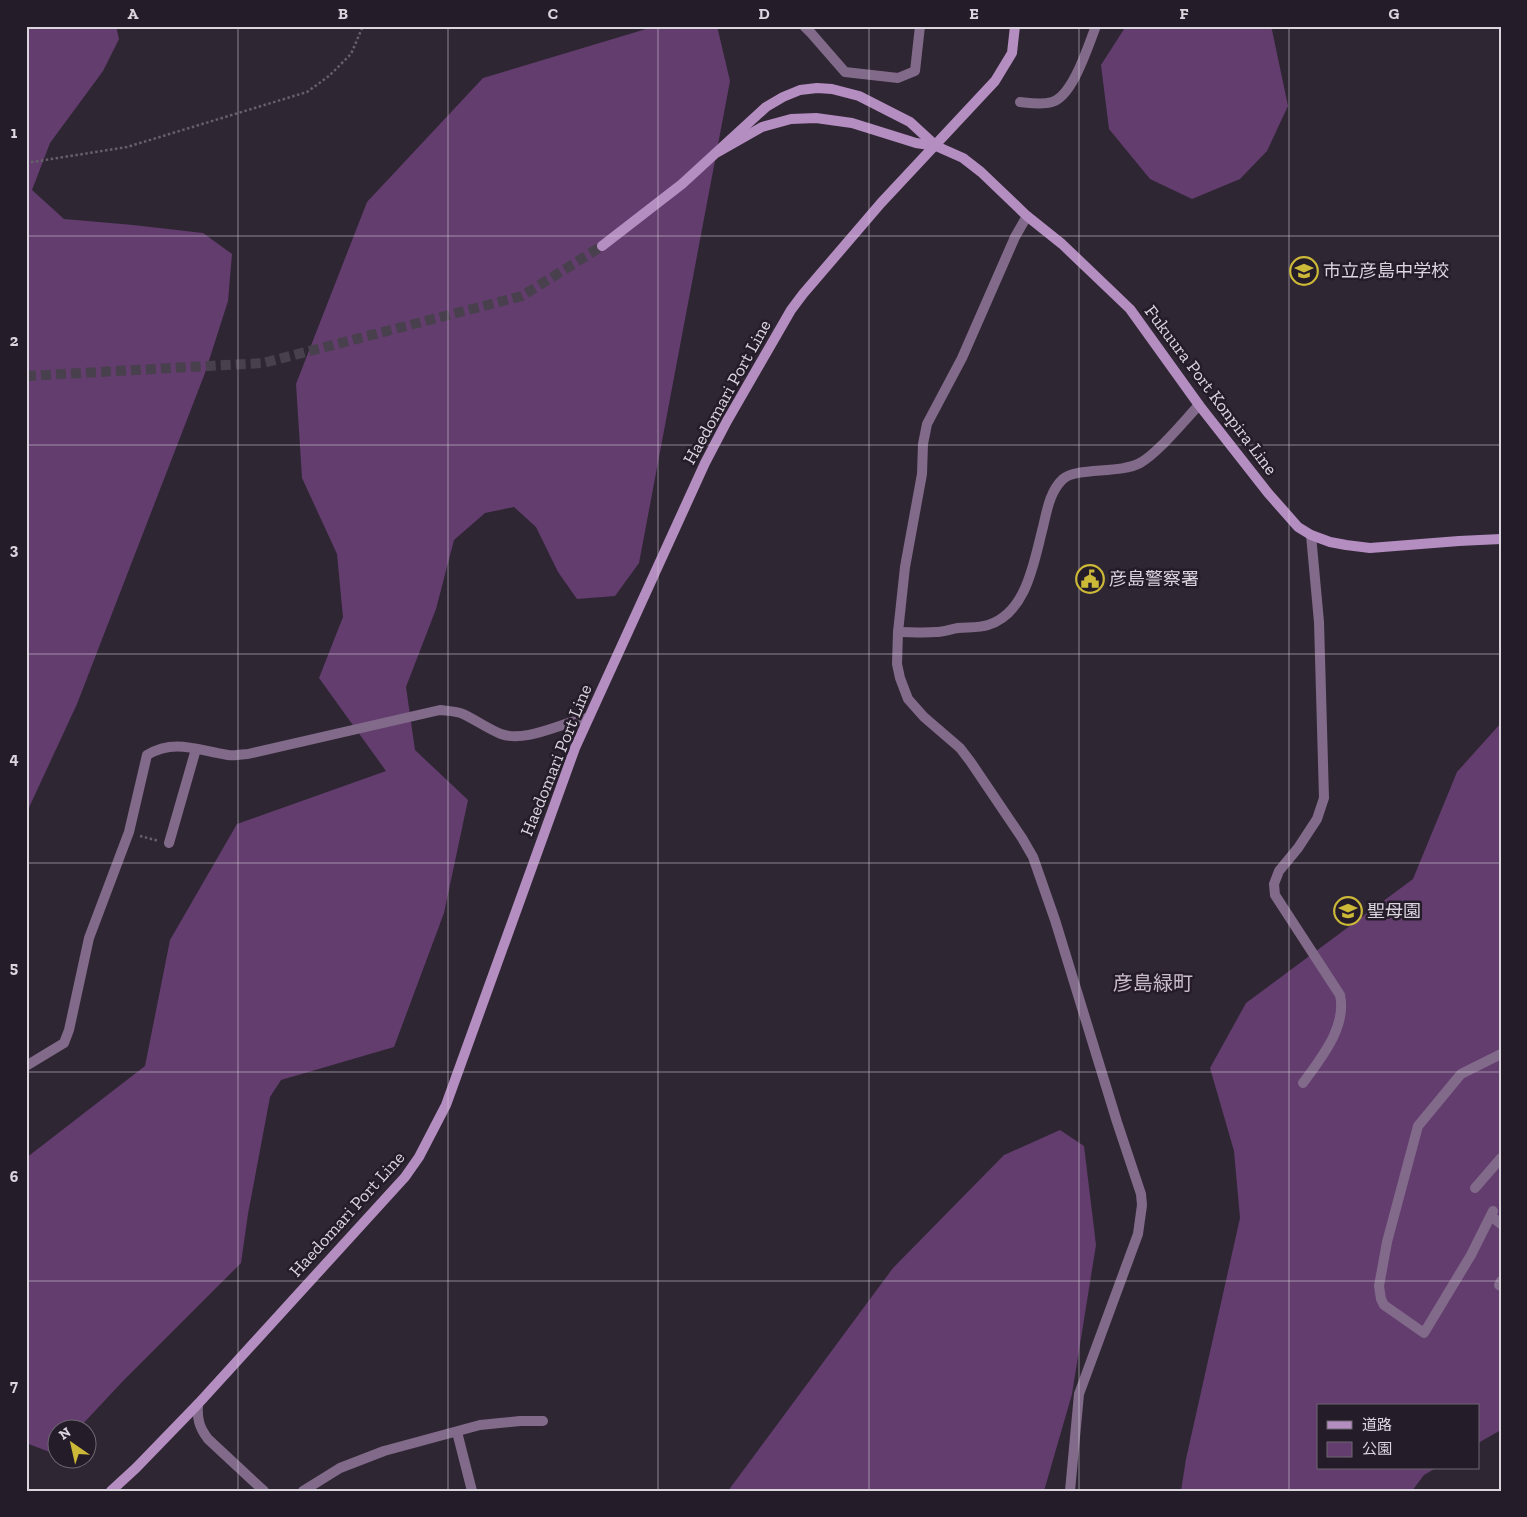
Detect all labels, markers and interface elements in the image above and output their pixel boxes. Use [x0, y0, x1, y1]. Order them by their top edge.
text: A [128, 4, 139, 23]
text: B [338, 4, 348, 23]
text: C [548, 4, 558, 23]
text: D [758, 4, 770, 23]
text: E [969, 4, 979, 23]
text: F [1179, 4, 1189, 23]
text: G [1389, 4, 1400, 23]
text: 1 [11, 123, 18, 142]
school or university icon: 市立彦島中学校 [1289, 256, 1319, 286]
place label: 市立彦島中学校 [1323, 260, 1449, 282]
street label: Fukuura Port Konpira Line [1140, 301, 1282, 479]
street label: Haedomari Port Line [678, 316, 776, 468]
text: 2 [10, 331, 19, 350]
text: 3 [10, 540, 19, 559]
public building icon: 彦島警察署 [1075, 564, 1105, 594]
place label: 彦島警察署 [1109, 568, 1199, 590]
street label: Haedomari Port Line [516, 681, 596, 839]
text: 4 [9, 749, 19, 768]
school or university icon: 聖母園 [1333, 896, 1363, 926]
place label: 聖母園 [1367, 900, 1421, 922]
text: 5 [10, 958, 18, 977]
district label: 彦島緑町 [1113, 971, 1193, 995]
street label: Haedomari Port Line [285, 1147, 409, 1281]
text: 6 [10, 1167, 19, 1186]
text: 7 [10, 1376, 18, 1395]
legend [1317, 1404, 1480, 1470]
text: 道路 [1362, 1416, 1392, 1434]
north arrow [48, 1420, 98, 1470]
text: N [56, 1423, 74, 1444]
text: 公園 [1362, 1440, 1392, 1458]

